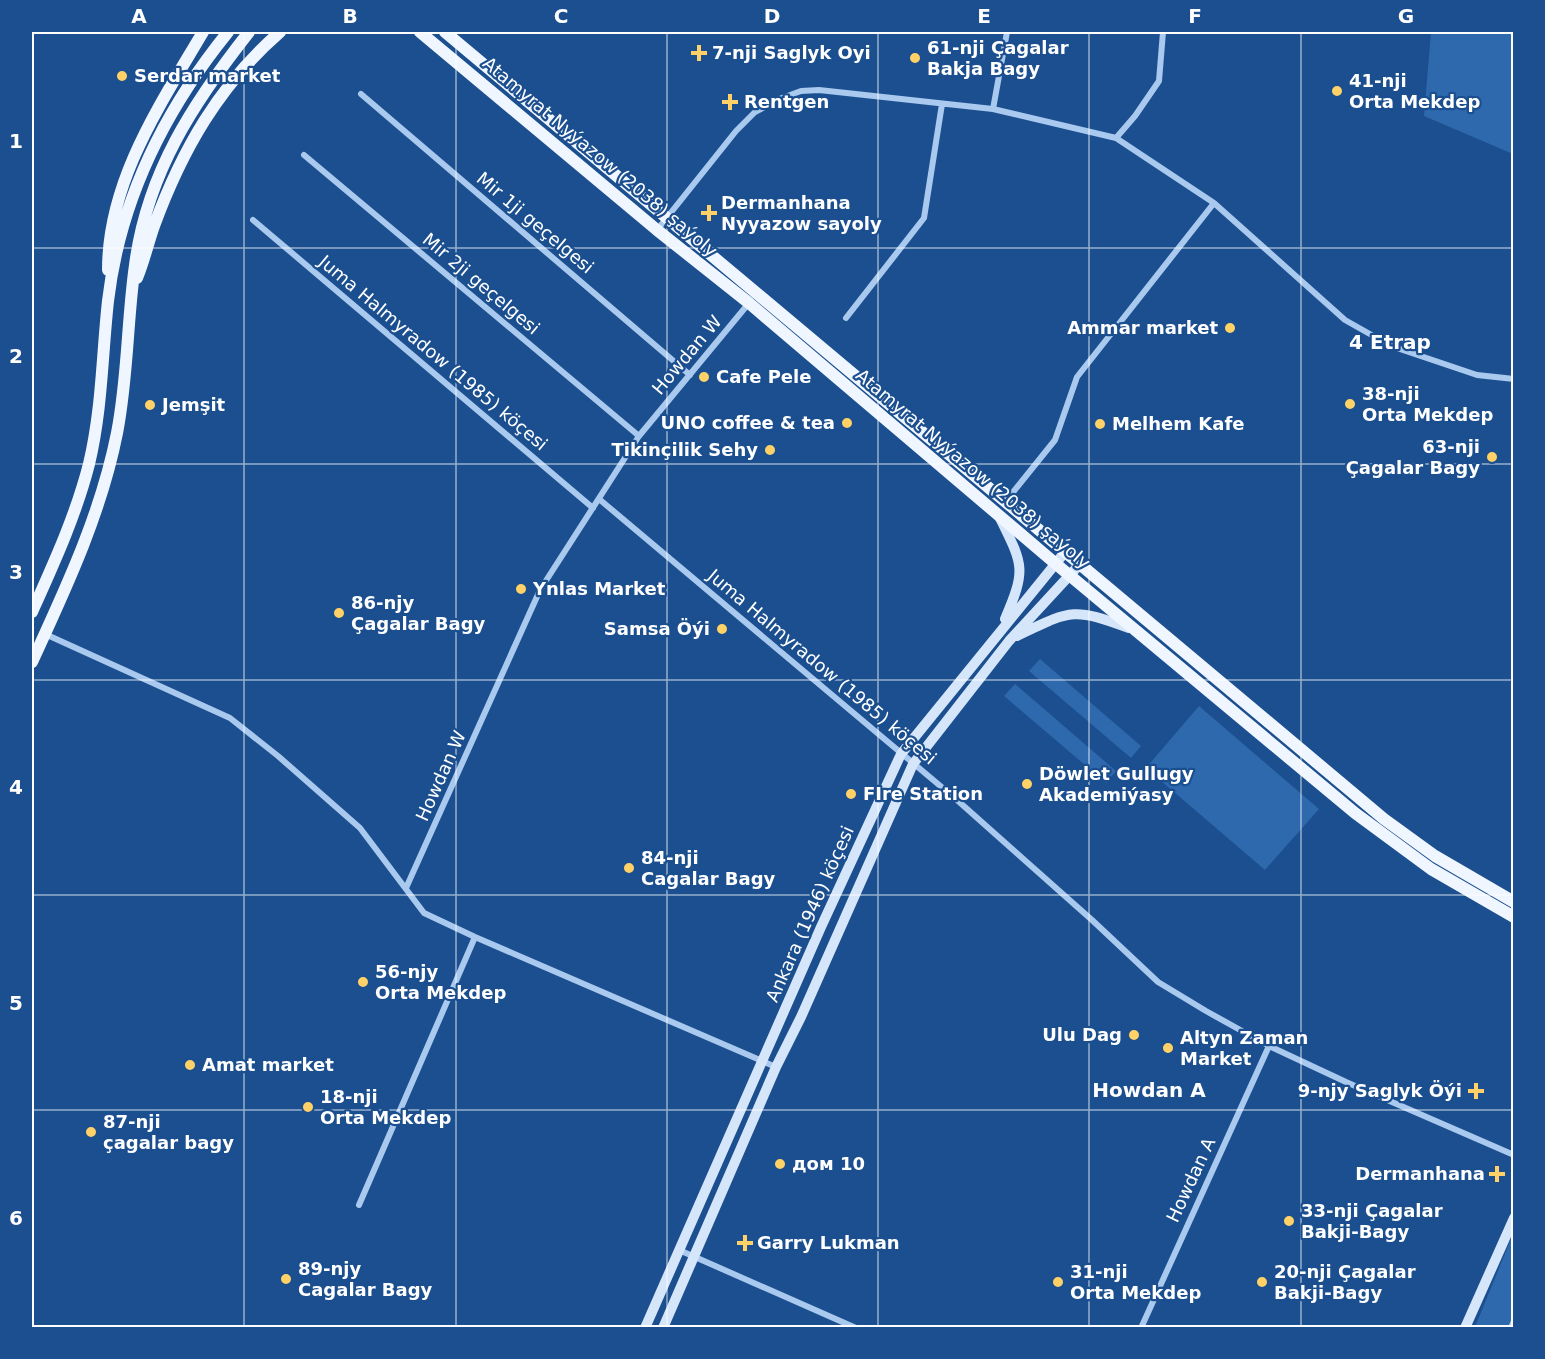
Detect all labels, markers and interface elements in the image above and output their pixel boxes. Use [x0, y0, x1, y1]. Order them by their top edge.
text: A [131, 4, 147, 28]
text: B [342, 4, 358, 28]
text: C [554, 4, 568, 28]
text: D [764, 4, 780, 28]
text: E [977, 4, 991, 28]
text: F [1188, 4, 1202, 28]
text: G [1398, 4, 1414, 28]
place label: 61-nji Çagalar Bakja Bagy [927, 37, 1069, 79]
place label: 7-nji Saglyk Oyi [712, 42, 871, 63]
marker: 7-nji Saglyk Oyi [690, 44, 708, 62]
marker: 61-nji Çagalar Bakja Bagy [908, 51, 922, 65]
street label: Atamyrat Nyýazow (2038) şaýoly [479, 52, 722, 261]
place label: Serdar market [134, 65, 281, 86]
marker: Serdar market [115, 69, 129, 83]
place label: 41-nji Orta Mekdep [1349, 70, 1480, 112]
marker: 41-nji Orta Mekdep [1330, 84, 1344, 98]
place label: Rentgen [744, 91, 829, 112]
marker: Rentgen [721, 93, 739, 111]
text: 1 [9, 129, 23, 153]
street label: Mir 1ji geçelgesi [473, 168, 598, 278]
place label: Dermanhana Nyyazow sayoly [721, 192, 882, 234]
marker: Dermanhana Nyyazow sayoly [702, 206, 716, 220]
street label: Mir 2ji geçelgesi [419, 229, 544, 339]
street label: Juma Halmyradow (1985) köçesi [314, 250, 552, 454]
street label: Howdan W [648, 311, 726, 398]
place label: Ammar market [1067, 317, 1218, 338]
marker: Ammar market [1223, 321, 1237, 335]
district label: 4 Etrap [1349, 330, 1431, 354]
text: 2 [9, 344, 23, 368]
street label: Atamyrat Nyýazow (2038) şaýoly [852, 364, 1095, 573]
place label: Cafe Pele [716, 366, 811, 387]
marker: Cafe Pele [697, 370, 711, 384]
place label: 38-nji Orta Mekdep [1362, 383, 1493, 425]
place label: Jemşit [160, 394, 226, 415]
marker: 38-nji Orta Mekdep [1343, 397, 1357, 411]
marker: Jemşit [143, 398, 157, 412]
place label: UNO coffee & tea [661, 412, 835, 433]
place label: Melhem Kafe [1112, 413, 1244, 434]
marker: UNO coffee & tea [840, 416, 854, 430]
marker: Melhem Kafe [1093, 417, 1107, 431]
place label: 63-nji Çagalar Bagy [1346, 436, 1480, 478]
place label: Tikinçilik Sehy [611, 439, 758, 460]
marker: Tikinçilik Sehy [763, 443, 777, 457]
marker: 63-nji Çagalar Bagy [1485, 450, 1499, 464]
text: 3 [9, 560, 23, 584]
street label: Juma Halmyradow (1985) köçesi [703, 564, 941, 768]
place label: Ynlas Market [532, 578, 666, 599]
marker: Ynlas Market [514, 582, 528, 596]
place label: 86-njy Çagalar Bagy [351, 592, 486, 634]
marker: 86-njy Çagalar Bagy [332, 606, 346, 620]
place label: Samsa Öýi [604, 618, 710, 639]
marker: Samsa Öýi [715, 622, 729, 636]
street label: Howdan W [411, 727, 470, 824]
place label: Döwlet Gullugy Akademiýasy [1039, 763, 1194, 805]
text: 4 [9, 775, 23, 799]
marker: Döwlet Gullugy Akademiýasy [1020, 777, 1034, 791]
place label: FIre Station [863, 783, 983, 804]
marker: FIre Station [844, 787, 858, 801]
street label: Ankara (1946) köçesi [761, 822, 858, 1005]
place label: 84-nji Cagalar Bagy [641, 847, 776, 889]
marker: 84-nji Cagalar Bagy [622, 861, 636, 875]
place label: 56-njy Orta Mekdep [375, 961, 506, 1003]
marker: 56-njy Orta Mekdep [356, 975, 370, 989]
text: 5 [9, 991, 23, 1015]
place label: Ulu Dag [1042, 1024, 1122, 1045]
place label: Altyn Zaman Market [1180, 1027, 1308, 1069]
marker: Ulu Dag [1127, 1028, 1141, 1042]
marker: Altyn Zaman Market [1161, 1041, 1175, 1055]
place label: Amat market [202, 1054, 334, 1075]
marker: Amat market [183, 1058, 197, 1072]
district label: Howdan A [1092, 1078, 1206, 1102]
place label: 9-njy Saglyk Öýi [1298, 1080, 1462, 1101]
marker: 9-njy Saglyk Öýi [1467, 1082, 1485, 1100]
place label: 18-nji Orta Mekdep [320, 1086, 451, 1128]
marker: 18-nji Orta Mekdep [301, 1100, 315, 1114]
place label: 87-nji çagalar bagy [103, 1111, 234, 1153]
marker: 87-nji çagalar bagy [84, 1125, 98, 1139]
street label: Howdan A [1162, 1133, 1220, 1226]
place label: дом 10 [792, 1153, 865, 1174]
marker: дом 10 [773, 1157, 787, 1171]
place label: Dermanhana [1355, 1163, 1485, 1184]
marker: Dermanhana [1490, 1167, 1504, 1181]
place label: 33-nji Çagalar Bakji-Bagy [1301, 1200, 1443, 1242]
text: 6 [9, 1206, 23, 1230]
marker: 33-nji Çagalar Bakji-Bagy [1282, 1214, 1296, 1228]
place label: Garry Lukman [757, 1232, 900, 1253]
marker: Garry Lukman [738, 1236, 752, 1250]
place label: 89-njy Cagalar Bagy [298, 1258, 433, 1300]
place label: 31-nji Orta Mekdep [1070, 1261, 1201, 1303]
place label: 20-nji Çagalar Bakji-Bagy [1274, 1261, 1416, 1303]
marker: 89-njy Cagalar Bagy [279, 1272, 293, 1286]
marker: 31-nji Orta Mekdep [1051, 1275, 1065, 1289]
marker: 20-nji Çagalar Bakji-Bagy [1255, 1275, 1269, 1289]

